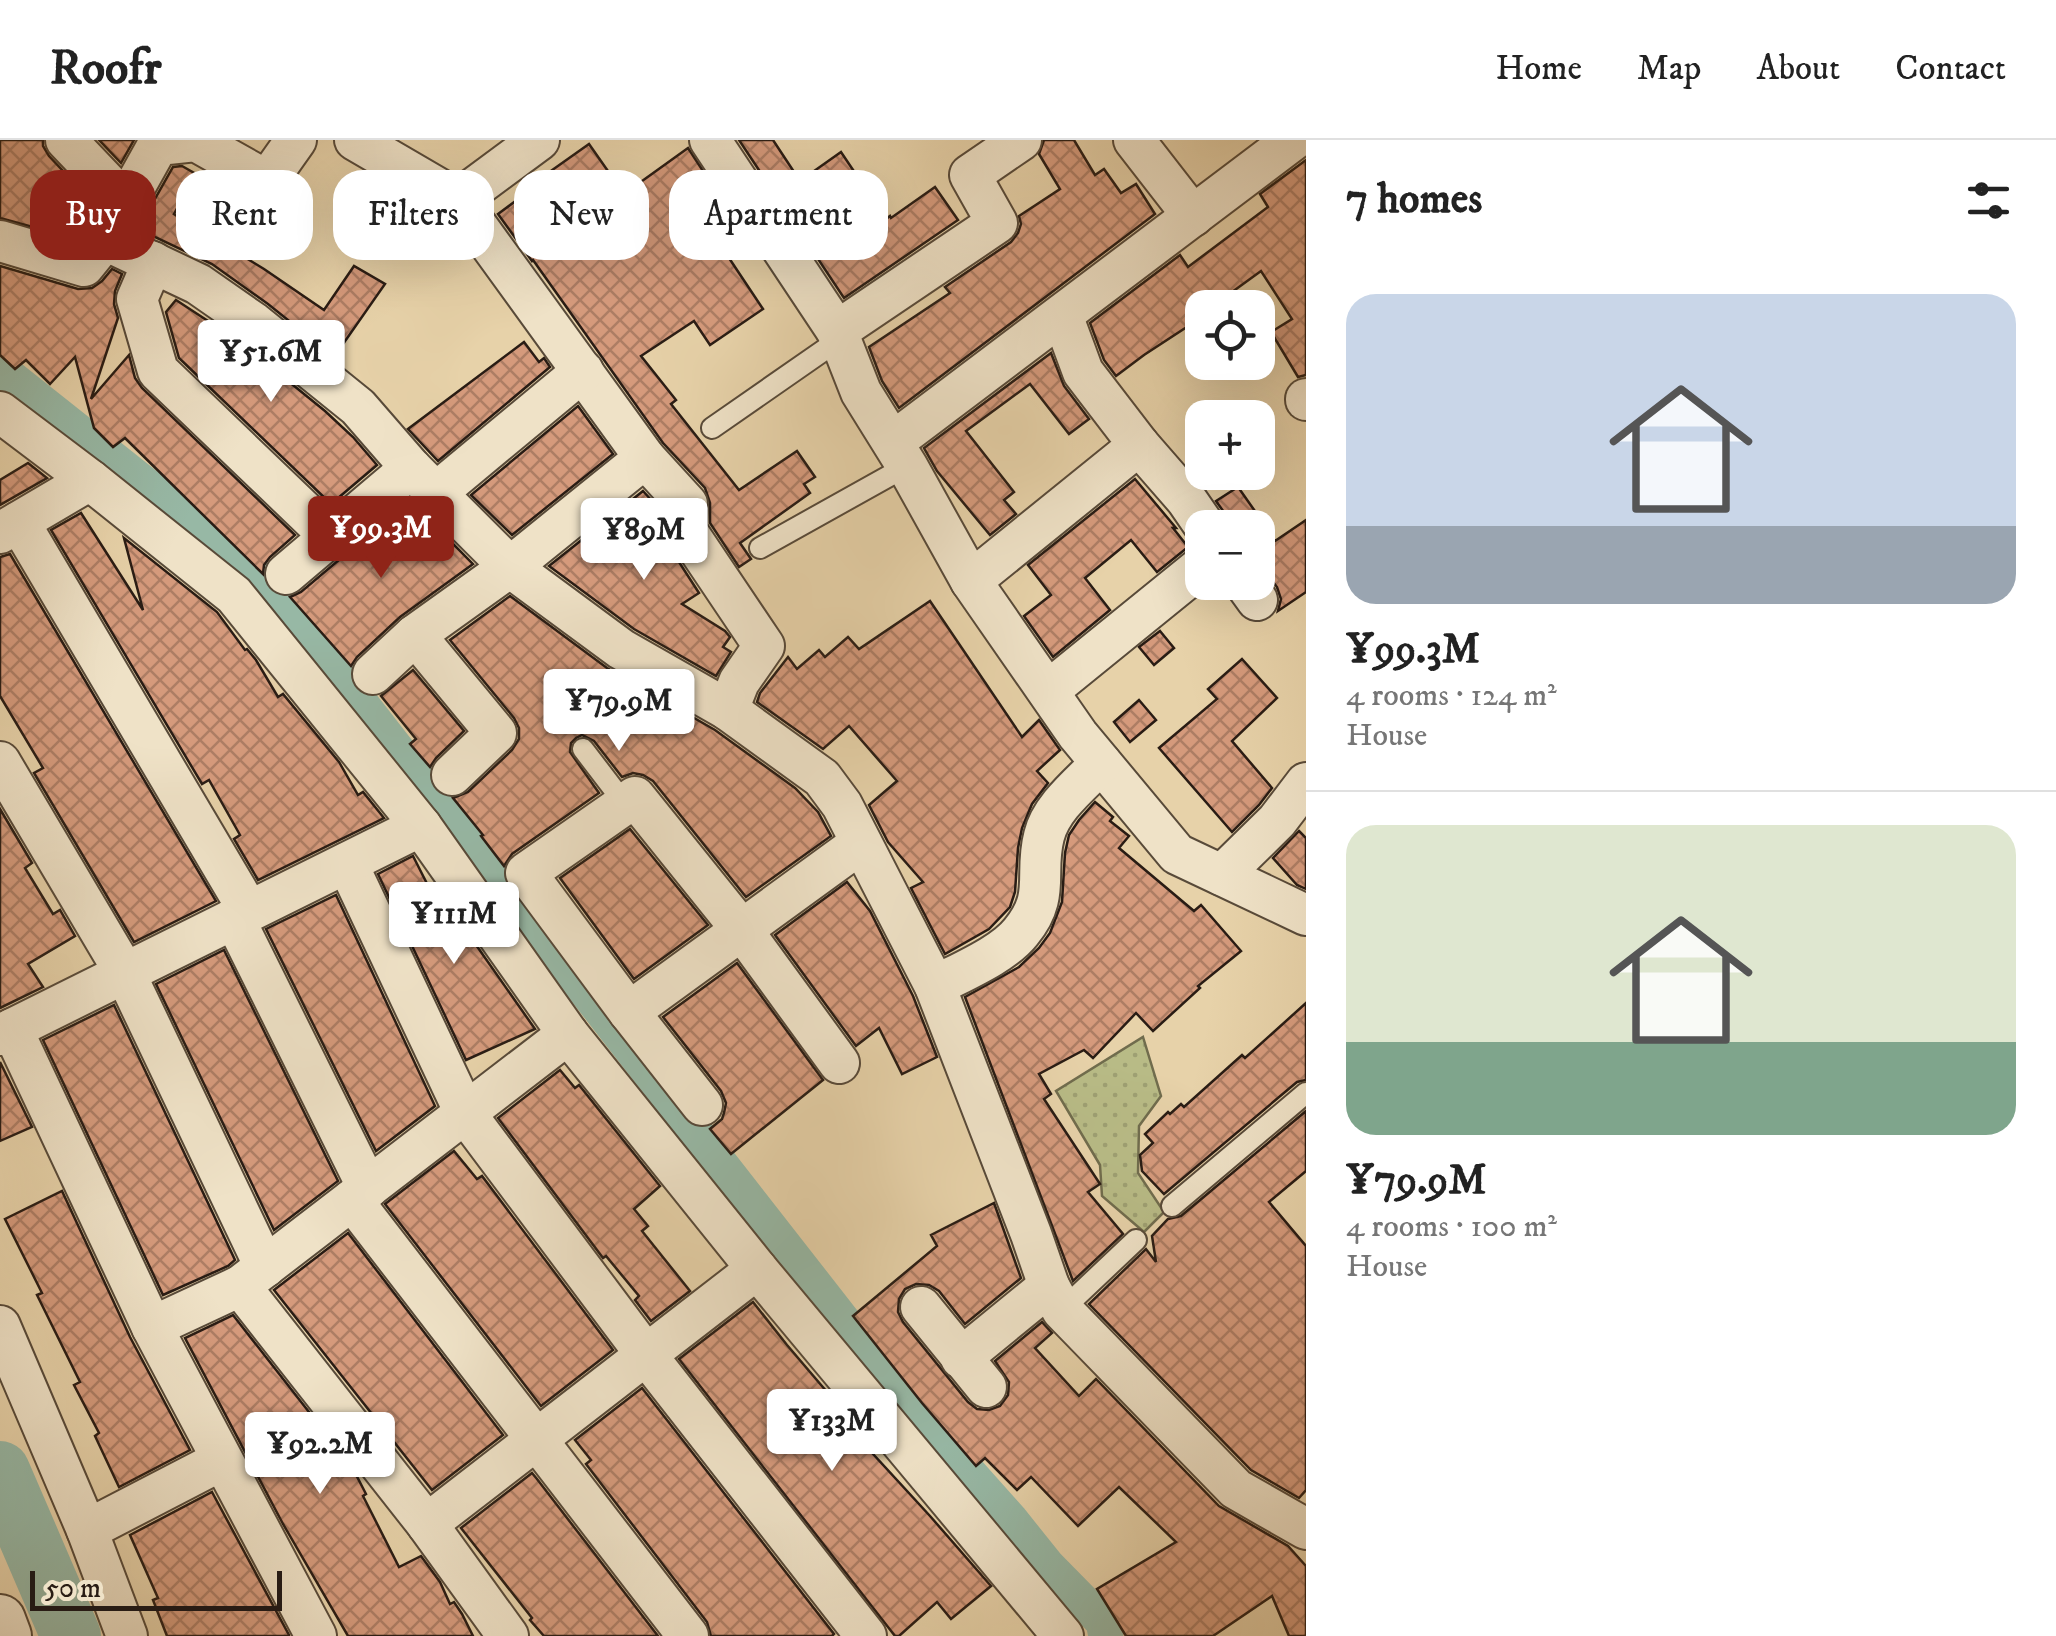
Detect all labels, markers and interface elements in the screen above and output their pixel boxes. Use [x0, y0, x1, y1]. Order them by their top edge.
text: Roofr [50, 39, 161, 99]
text: Home [1495, 47, 1582, 91]
text: Map [1637, 47, 1701, 91]
text: About [1756, 47, 1840, 91]
text: Contact [1895, 47, 2006, 91]
chip: Buy [30, 170, 156, 260]
chip: Rent [176, 170, 313, 260]
chip: Filters [333, 170, 494, 260]
chip: New [514, 170, 649, 260]
chip: Apartment [669, 170, 888, 260]
icon: filters [1961, 173, 2016, 228]
text: 7 homes [1346, 174, 1482, 226]
map controls [1185, 290, 1275, 600]
button: locate [1185, 290, 1275, 380]
pin: ¥51.6M [190, 320, 352, 405]
text: ¥51.6M [220, 332, 322, 372]
icon: home [1591, 359, 1771, 539]
button: + [1185, 400, 1275, 490]
pin: ¥99.3M [300, 496, 462, 581]
pin: ¥89M [585, 498, 703, 583]
text: ¥99.3M [330, 508, 432, 548]
text: ¥89M [603, 510, 685, 550]
button: − [1185, 510, 1275, 600]
text: ¥99.3M [1346, 624, 1480, 676]
pin: ¥79.9M [538, 669, 700, 754]
text: 4 rooms · 124 m² [1346, 676, 1557, 716]
text: ¥79.9M [565, 681, 673, 721]
text: House [1346, 716, 1427, 756]
pin: ¥111M [384, 882, 524, 967]
icon: home [1591, 890, 1771, 1070]
text: ¥111M [411, 894, 497, 934]
text: ¥79.9M [1346, 1155, 1487, 1207]
text: 4 rooms · 100 m² [1346, 1207, 1557, 1247]
text: House [1346, 1247, 1427, 1287]
pin: ¥133M [762, 1389, 902, 1474]
text: ¥133M [789, 1401, 875, 1441]
pin: ¥92.2M [239, 1412, 401, 1497]
text: ¥92.2M [267, 1424, 373, 1464]
scale bar [30, 1566, 282, 1610]
text: 50 m [45, 1571, 101, 1606]

